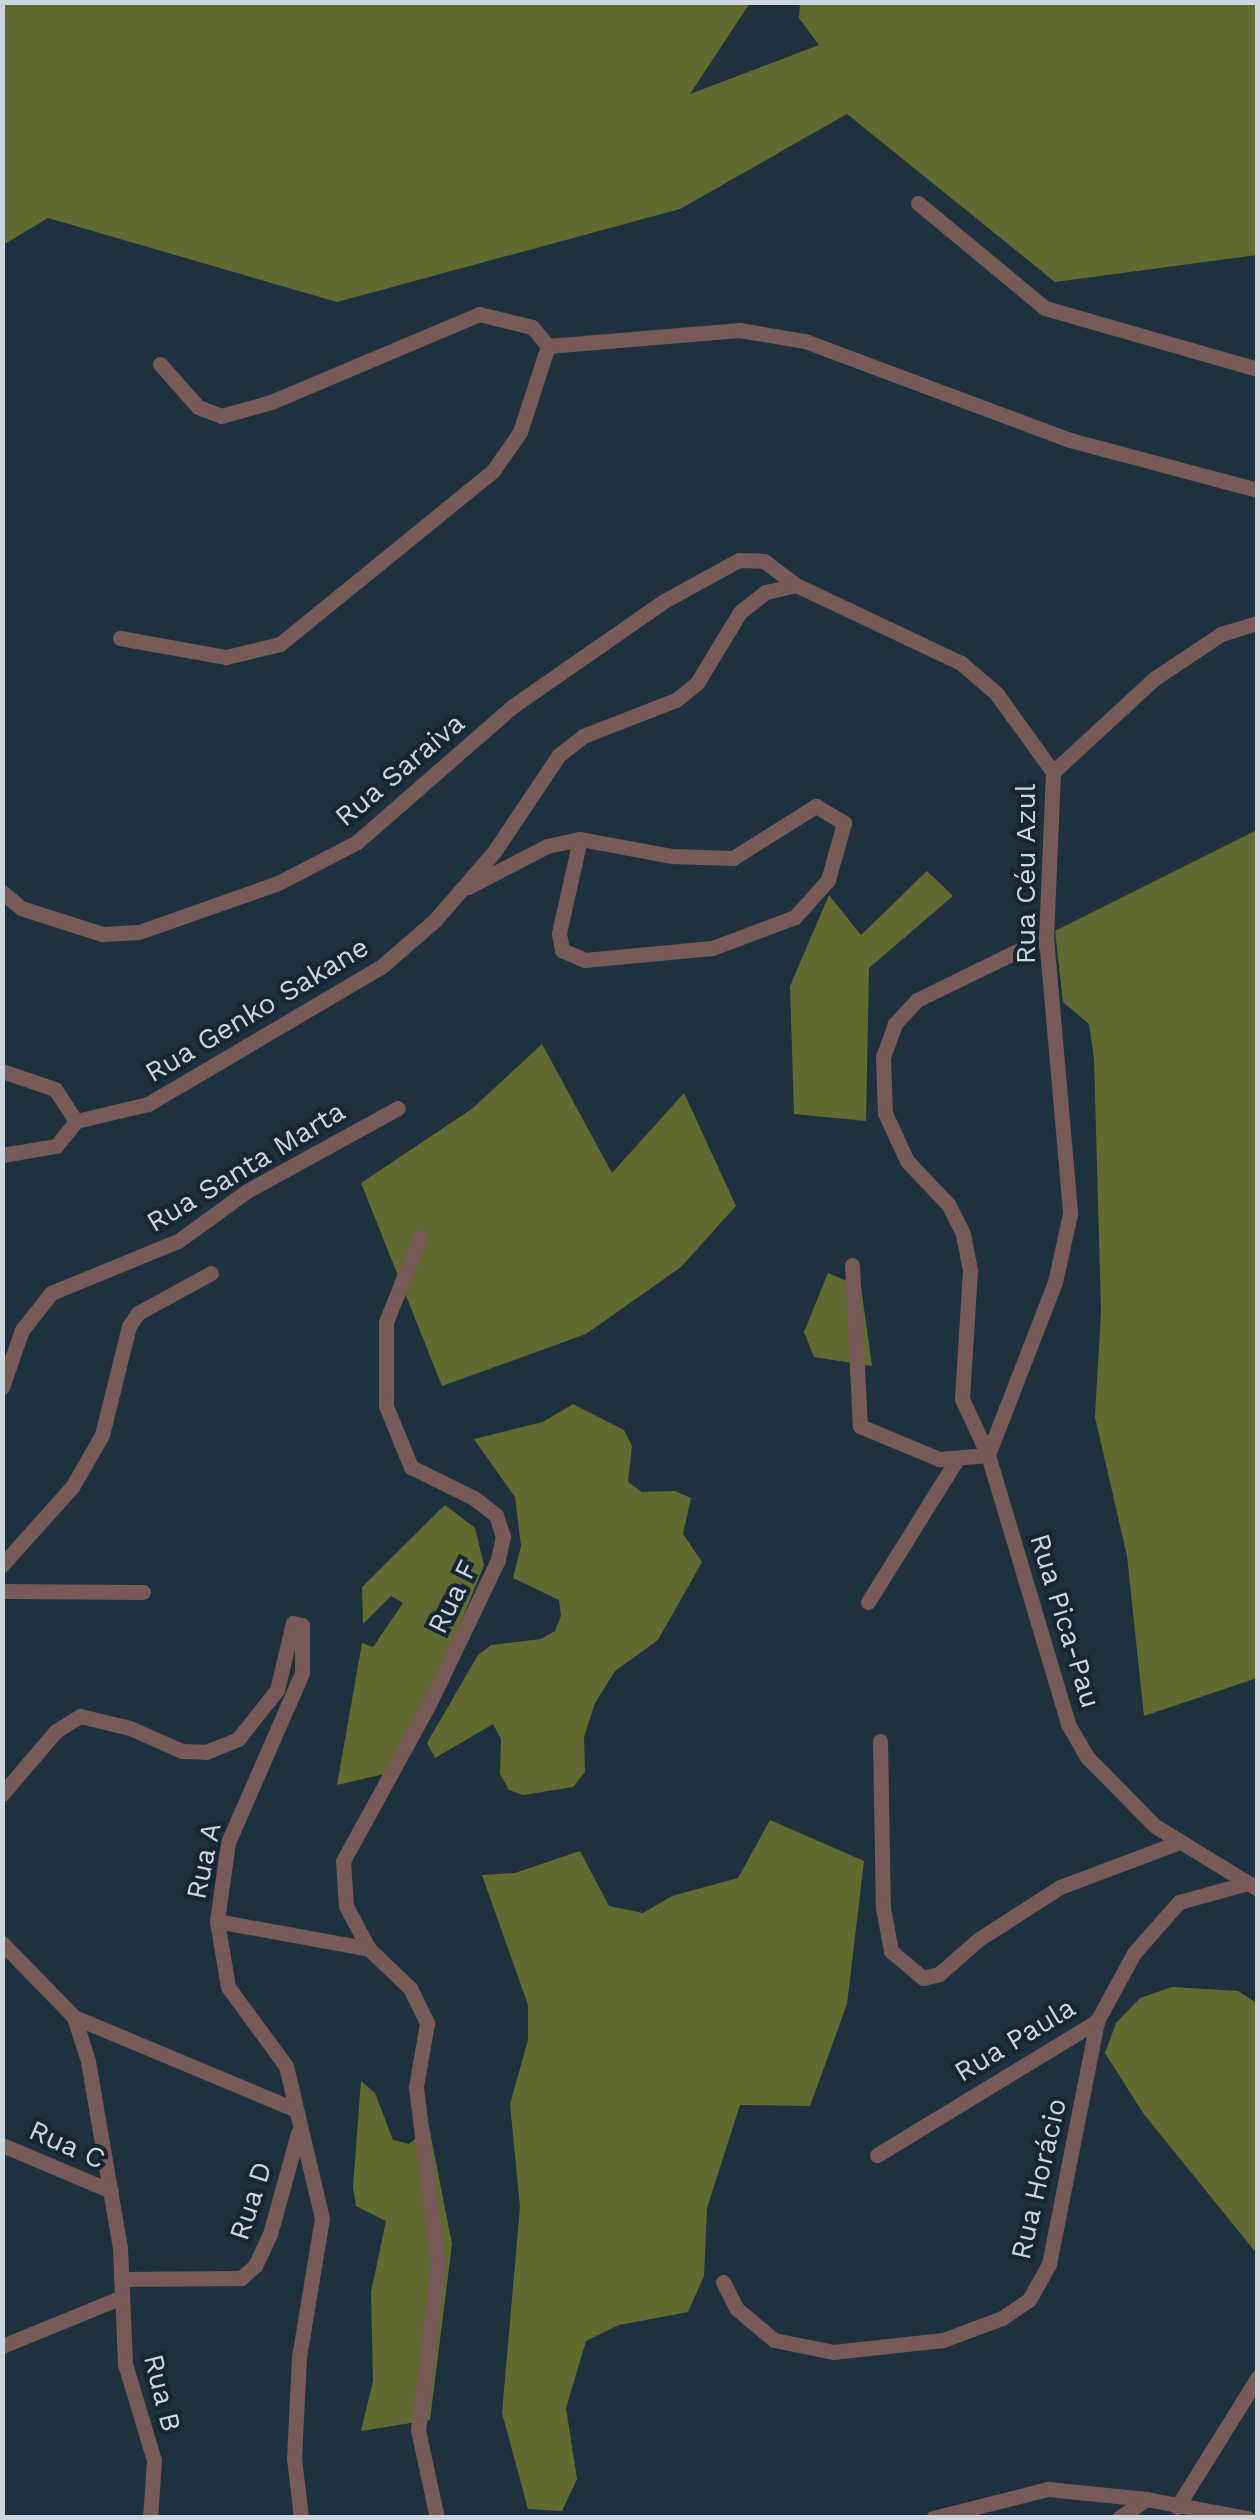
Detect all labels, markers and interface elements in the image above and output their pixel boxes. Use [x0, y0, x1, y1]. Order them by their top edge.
street label: Rua Saraiva [328, 706, 472, 834]
street label: Rua Céu Azul [1009, 783, 1043, 965]
street label: Rua Genko Sakane [139, 930, 375, 1090]
street label: Rua Santa Marta [140, 1094, 352, 1240]
street label: Rua Pica-Pau [1022, 1530, 1108, 1712]
street label: Rua F [421, 1555, 485, 1639]
street label: Rua A [179, 1819, 229, 1903]
street label: Rua Paula [948, 1991, 1082, 2089]
street label: Rua Horácio [1004, 2095, 1074, 2263]
street label: Rua C [24, 2113, 110, 2177]
street label: Rua D [222, 2157, 280, 2245]
street label: Rua B [136, 2350, 188, 2436]

